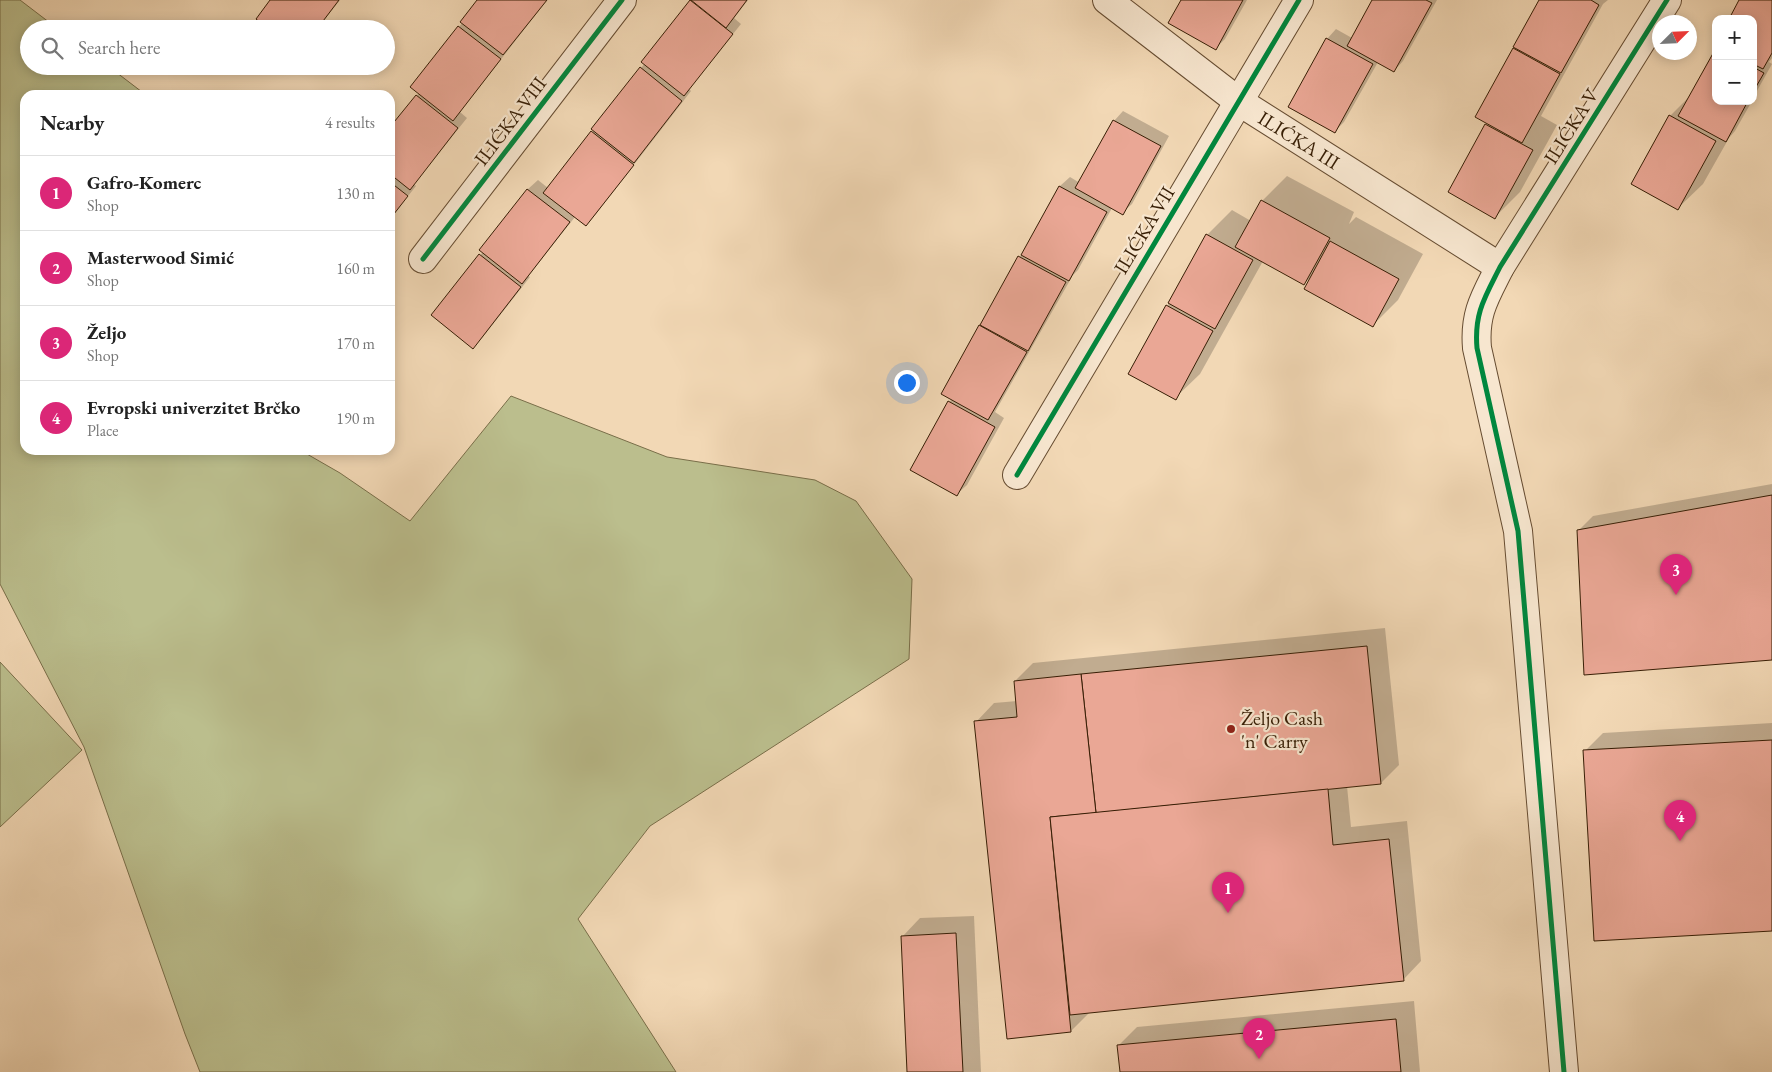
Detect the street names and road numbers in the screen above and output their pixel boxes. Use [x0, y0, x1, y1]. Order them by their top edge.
street label: ILIĆKA VIII [468, 71, 552, 171]
street label: ILIĆKA V [1538, 83, 1605, 169]
street label: ILIĆKA III [1253, 105, 1345, 175]
street label: ILIĆKA VII [1108, 181, 1180, 279]

